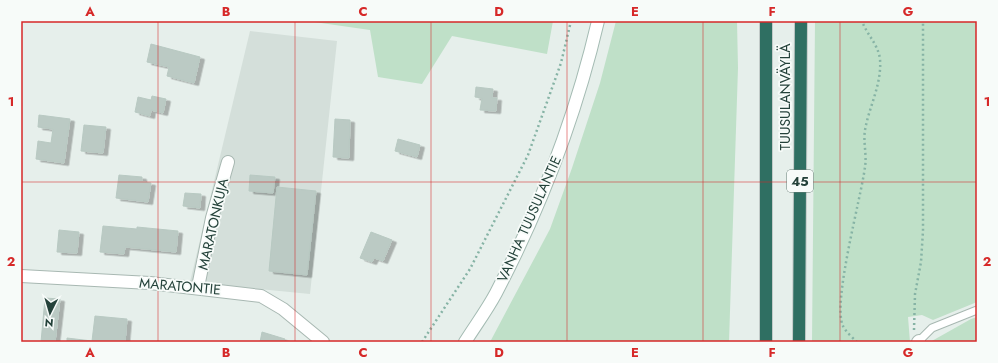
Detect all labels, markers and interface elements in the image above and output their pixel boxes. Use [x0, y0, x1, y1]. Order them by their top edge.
text: A [84, 2, 95, 21]
text: B [222, 2, 231, 21]
text: C [358, 2, 368, 21]
text: D [494, 2, 504, 21]
text: E [631, 2, 639, 21]
text: F [768, 2, 776, 21]
text: G [903, 2, 914, 21]
street label: TUUSULANVÄYLÄ [775, 43, 795, 151]
text: 1 [8, 92, 14, 111]
text: 1 [984, 92, 990, 111]
street label: VANHA TUUSULANTIE [492, 153, 566, 285]
road number: 45 [787, 170, 813, 192]
street label: MARATONKUJA [193, 175, 233, 272]
text: 2 [7, 252, 15, 271]
text: 2 [983, 252, 991, 271]
street label: MARATONTIE [138, 272, 222, 300]
north arrow [30, 293, 70, 333]
text: N [44, 315, 54, 331]
text: A [84, 343, 95, 362]
text: B [222, 343, 231, 362]
text: C [358, 343, 368, 362]
text: D [494, 343, 504, 362]
text: E [631, 343, 639, 362]
text: F [768, 343, 776, 362]
text: G [903, 343, 914, 362]

